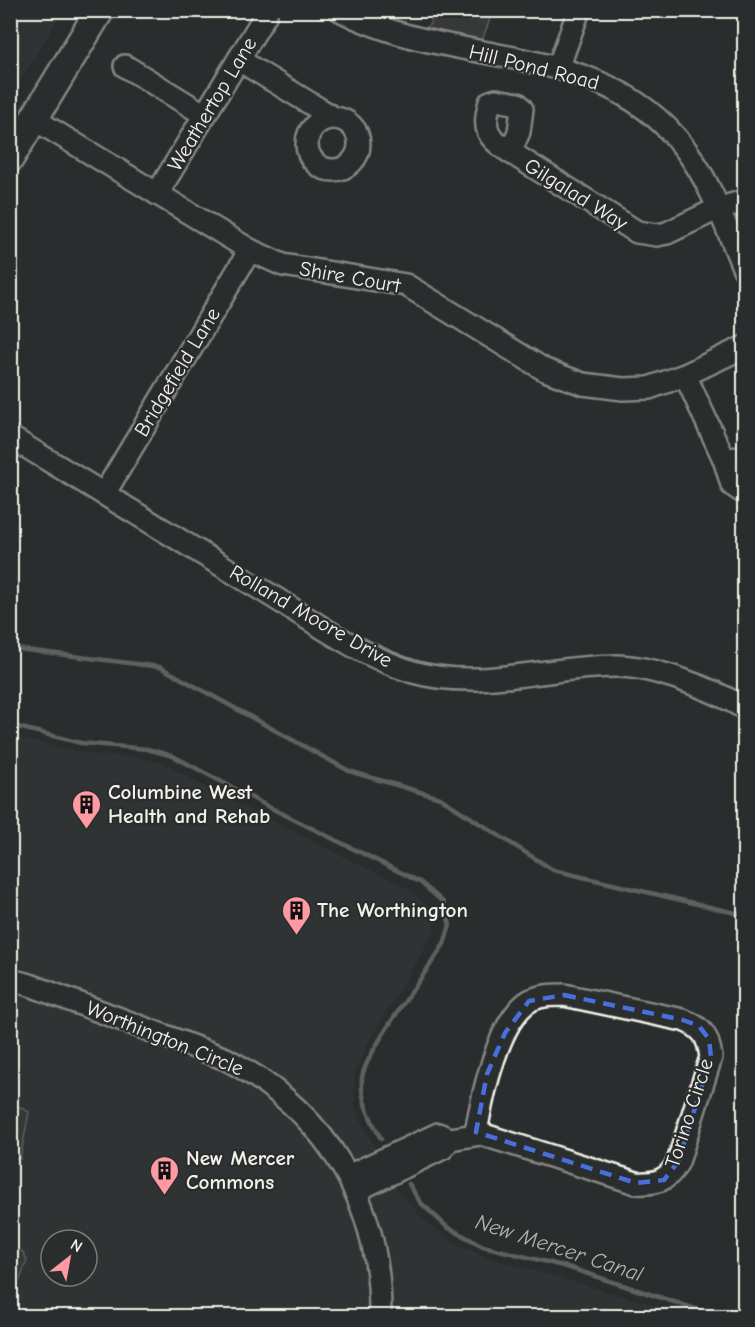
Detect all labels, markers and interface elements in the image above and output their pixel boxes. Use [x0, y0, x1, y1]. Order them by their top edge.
street label: Weathertop Lane [163, 33, 261, 175]
street label: Hill Pond Road [466, 39, 602, 95]
street label: Gilgalad Way [520, 153, 632, 235]
street label: Shire Court [298, 256, 403, 298]
street label: Bridgefield Lane [129, 303, 225, 441]
street label: Rolland Moore Drive [225, 560, 397, 672]
place label: Columbine West Health and Rehab [108, 780, 270, 828]
building icon: Columbine West Health and Rehab [71, 788, 103, 830]
building icon: The Worthington [280, 894, 312, 936]
place label: The Worthington [317, 898, 468, 922]
street label: Worthington Circle [83, 996, 247, 1080]
street label: Torino Circle [660, 1055, 718, 1171]
place label: New Mercer Commons [186, 1146, 295, 1194]
building icon: New Mercer Commons [149, 1154, 181, 1196]
water label: New Mercer Canal [472, 1209, 647, 1288]
north arrow [39, 1228, 99, 1288]
text: N [67, 1236, 85, 1256]

